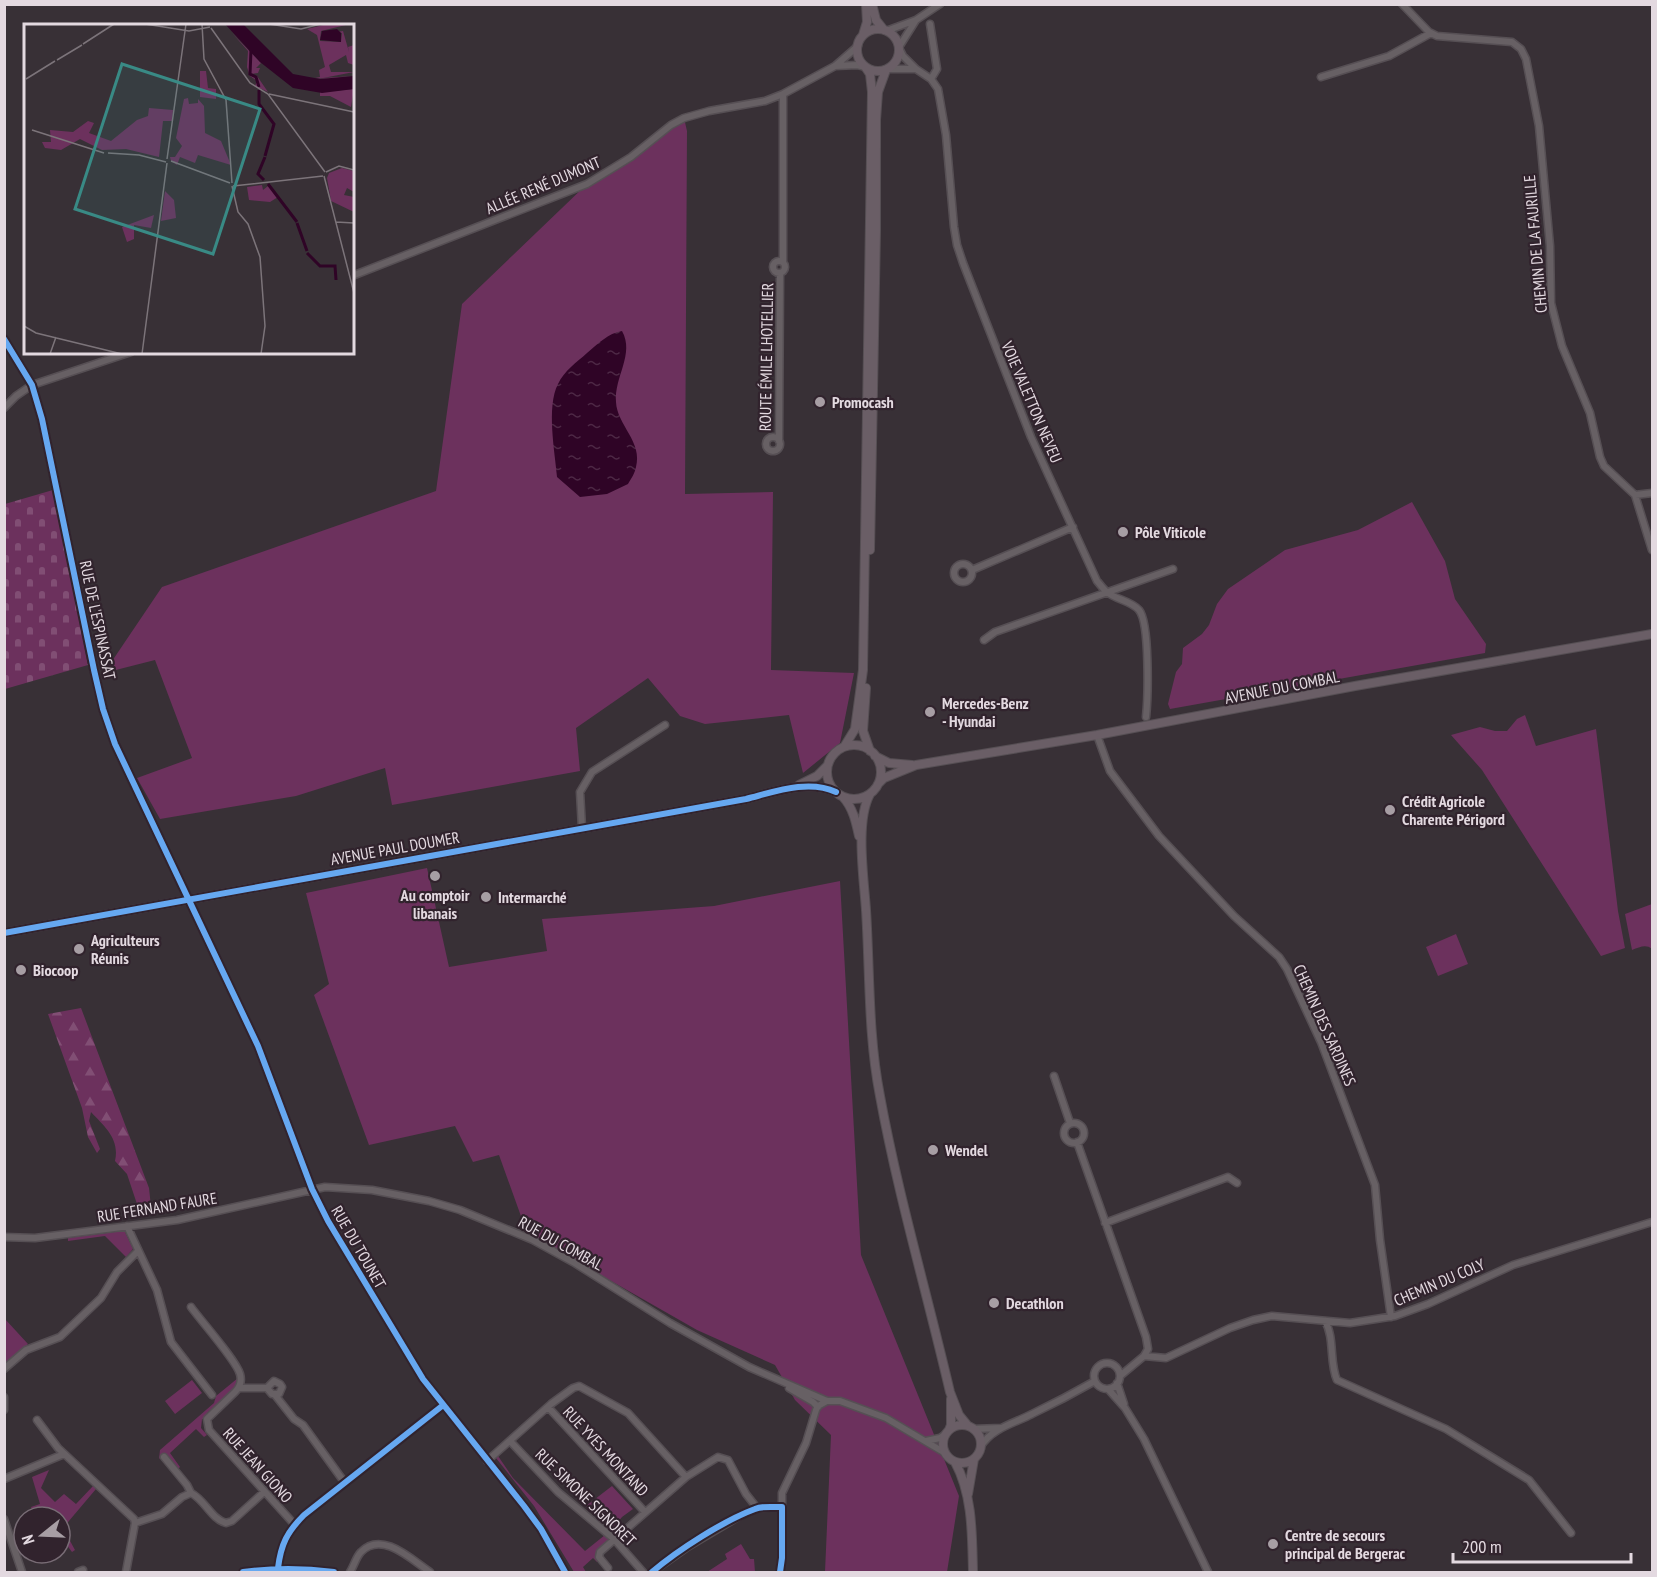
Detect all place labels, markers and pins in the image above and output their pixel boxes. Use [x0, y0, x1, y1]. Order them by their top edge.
place label: Promocash [832, 392, 894, 412]
marker: Promocash [813, 395, 827, 409]
place label: Pôle Viticole [1135, 522, 1206, 542]
marker: Pôle Viticole [1116, 525, 1130, 539]
place label: Mercedes-Benz - Hyundai [942, 693, 1029, 731]
marker: Mercedes-Benz - Hyundai [923, 705, 937, 719]
place label: Crédit Agricole Charente Périgord [1402, 791, 1505, 829]
marker: Crédit Agricole Charente Périgord [1383, 803, 1397, 817]
marker: Au comptoir libanais [428, 869, 442, 883]
place label: Au comptoir libanais [400, 885, 470, 923]
place label: Intermarché [498, 887, 567, 907]
marker: Intermarché [479, 890, 493, 904]
place label: Agriculteurs Réunis [90, 930, 160, 968]
marker: Agriculteurs Réunis [72, 942, 86, 956]
place label: Biocoop [33, 960, 78, 980]
marker: Biocoop [14, 963, 28, 977]
place label: Wendel [944, 1140, 988, 1160]
marker: Wendel [926, 1143, 940, 1157]
place label: Decathlon [1006, 1293, 1064, 1313]
marker: Decathlon [987, 1296, 1001, 1310]
place label: Centre de secours principal de Bergerac [1285, 1525, 1406, 1563]
marker: Centre de secours principal de Bergerac [1266, 1537, 1280, 1551]

